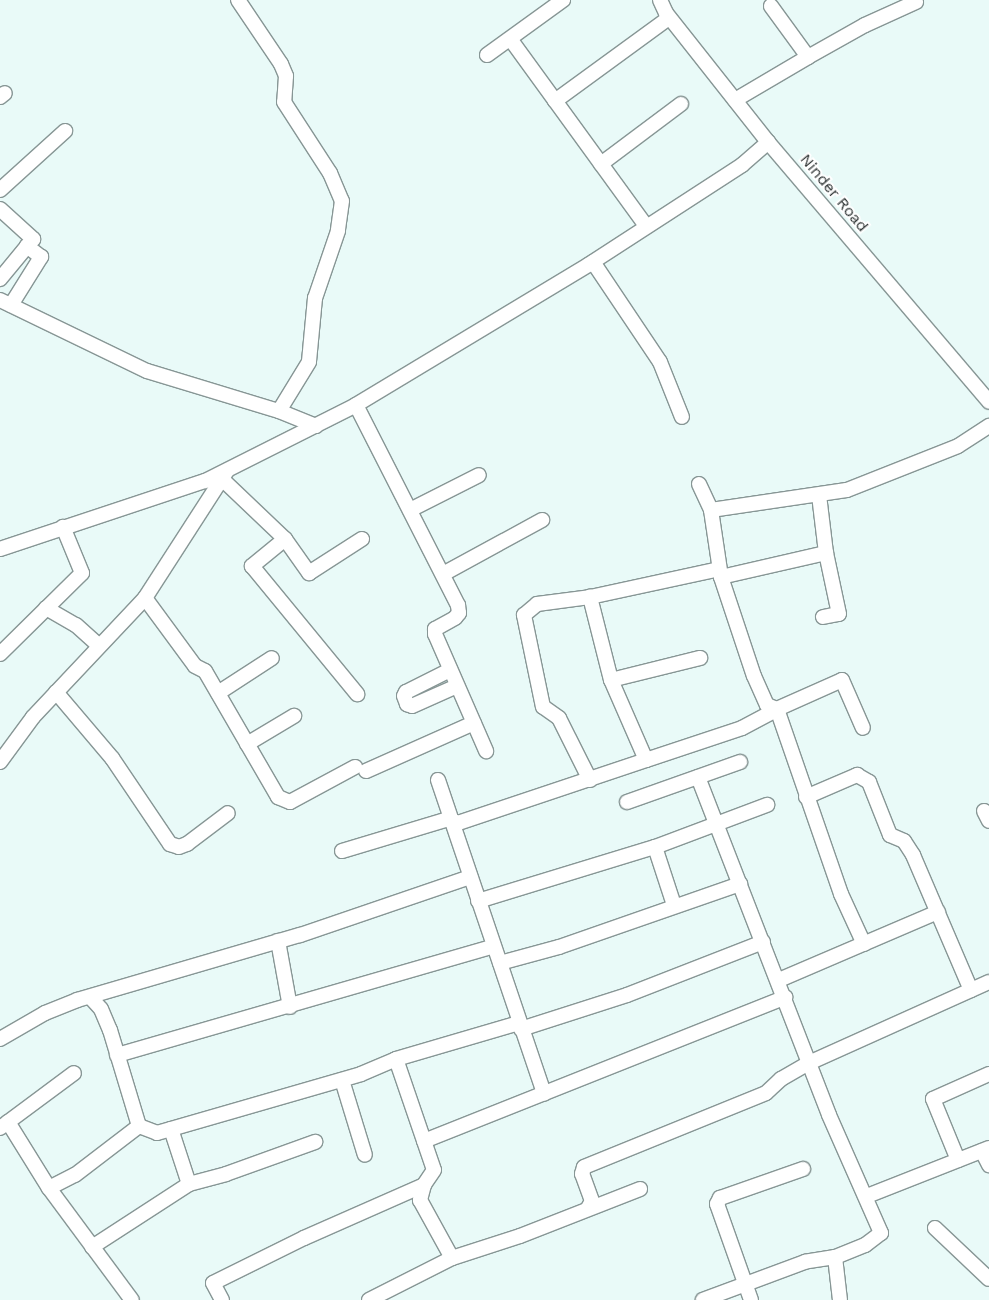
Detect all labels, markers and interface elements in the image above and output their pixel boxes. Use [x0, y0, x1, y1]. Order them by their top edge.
street label: Ninder Road [796, 150, 872, 236]

